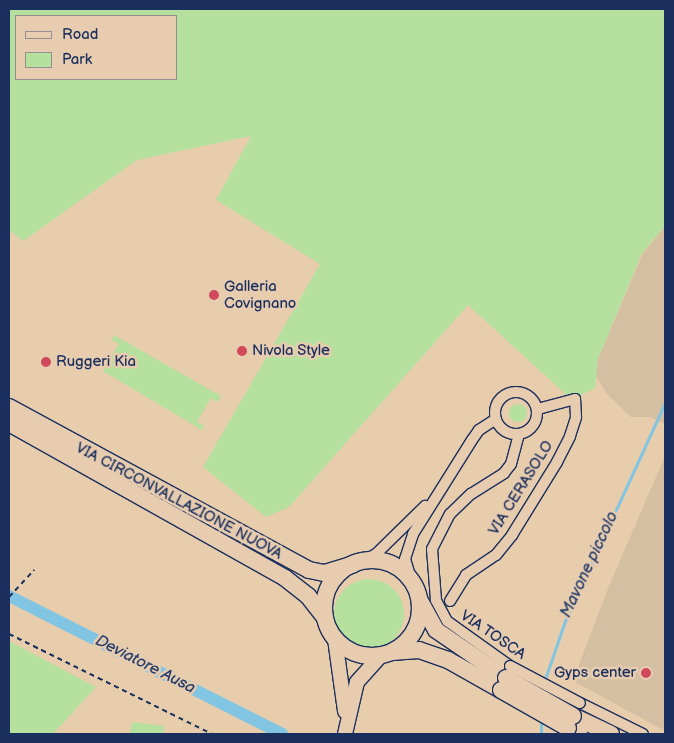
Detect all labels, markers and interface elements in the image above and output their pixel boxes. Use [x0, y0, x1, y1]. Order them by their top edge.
legend [15, 15, 178, 80]
text: Road [62, 25, 98, 44]
text: Park [62, 50, 92, 69]
place label: Galleria Covignano [224, 277, 296, 312]
marker: Galleria Covignano [208, 289, 220, 301]
place label: Nivola Style [252, 342, 330, 360]
marker: Nivola Style [236, 345, 248, 357]
place label: Ruggeri Kia [56, 353, 136, 371]
marker: Ruggeri Kia [40, 356, 52, 368]
street label: VIA CERASOLO [485, 438, 557, 538]
street label: VIA CIRCONVALLAZIONE NUOVA [73, 439, 285, 563]
water label: Mavone piccolo [557, 509, 623, 621]
street label: VIA TOSCA [457, 606, 529, 664]
water label: Deviatore Ausa [92, 632, 198, 698]
place label: Gyps center [554, 664, 636, 682]
marker: Gyps center [640, 667, 652, 679]

